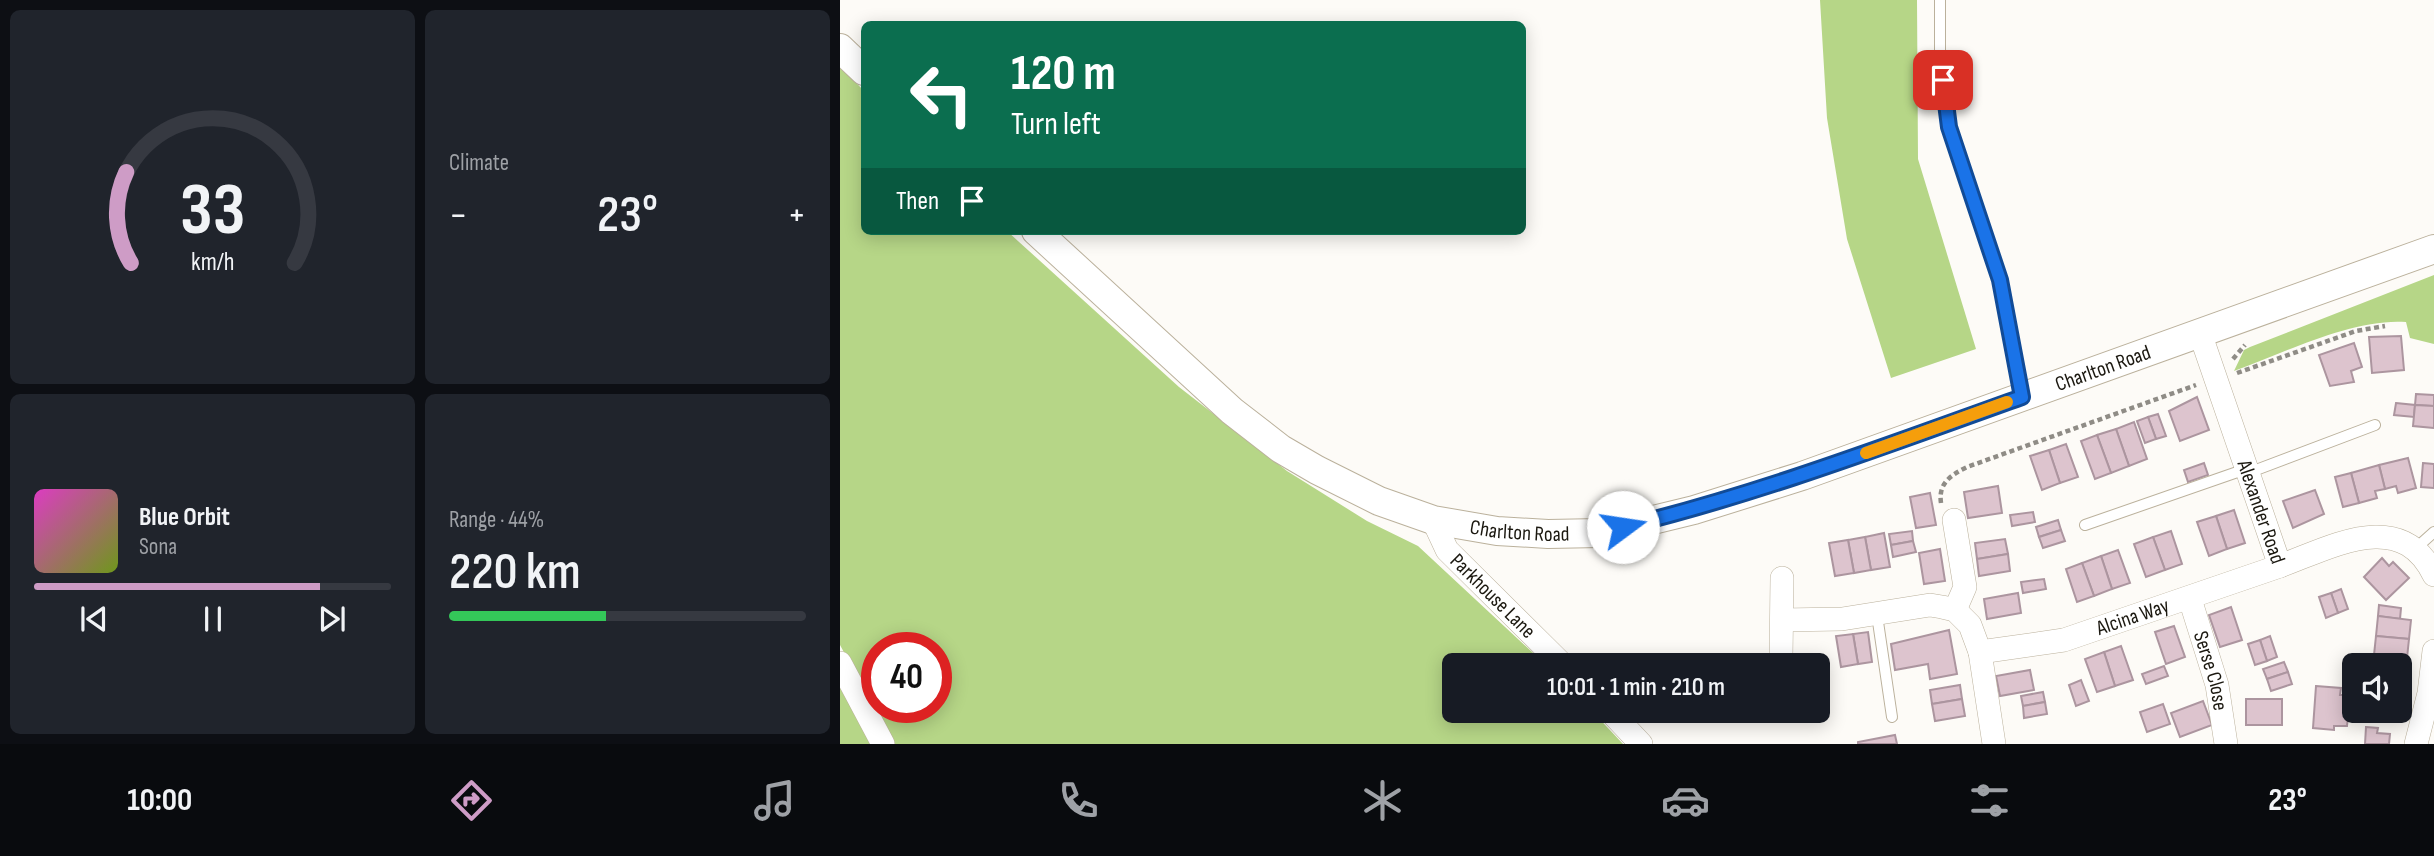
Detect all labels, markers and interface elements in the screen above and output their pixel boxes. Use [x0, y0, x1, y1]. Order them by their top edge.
text: 120 m [1011, 45, 1116, 104]
icon: left [896, 49, 987, 140]
pin [1913, 50, 1973, 110]
icon: arrive [1924, 61, 1962, 99]
text: Turn left [1011, 105, 1101, 144]
text: Climate [449, 149, 509, 177]
text: 33 [180, 167, 245, 255]
icon: arrive [953, 182, 991, 220]
text: 23° [597, 184, 658, 247]
text: Then [896, 186, 939, 217]
text: − [449, 193, 468, 238]
text: + [787, 193, 806, 238]
text: km/h [191, 247, 234, 278]
street label: Charlton Road [2052, 339, 2154, 397]
street label: Alexander Road [2232, 456, 2291, 567]
position arrow [1586, 490, 1660, 564]
text: Blue Orbit [139, 502, 230, 533]
text: Range · 44% [449, 506, 544, 534]
street label: Charlton Road [1468, 514, 1570, 547]
text: Sona [139, 533, 177, 561]
text: 220 km [449, 541, 581, 604]
street label: Parkhouse Lane [1445, 548, 1541, 643]
street label: Alcina Way [2092, 593, 2172, 641]
icon: previous [75, 600, 113, 638]
icon: pause [194, 600, 232, 638]
icon: next [313, 600, 351, 638]
street label: Serse Close [2188, 628, 2233, 712]
speed limit sign: 40 [861, 632, 952, 723]
map controls [2342, 653, 2412, 723]
button: sound [2342, 653, 2412, 723]
text: 10:01 · 1 min · 210 m [1547, 672, 1725, 703]
icon: directions [447, 776, 496, 825]
icon: music [750, 776, 799, 825]
icon: phone [1054, 776, 1103, 825]
icon: climate [1358, 776, 1407, 825]
icon: car [1661, 776, 1710, 825]
icon: filters [1965, 776, 2014, 825]
text: 10:00 [127, 781, 192, 820]
text: 23° [2268, 781, 2307, 820]

